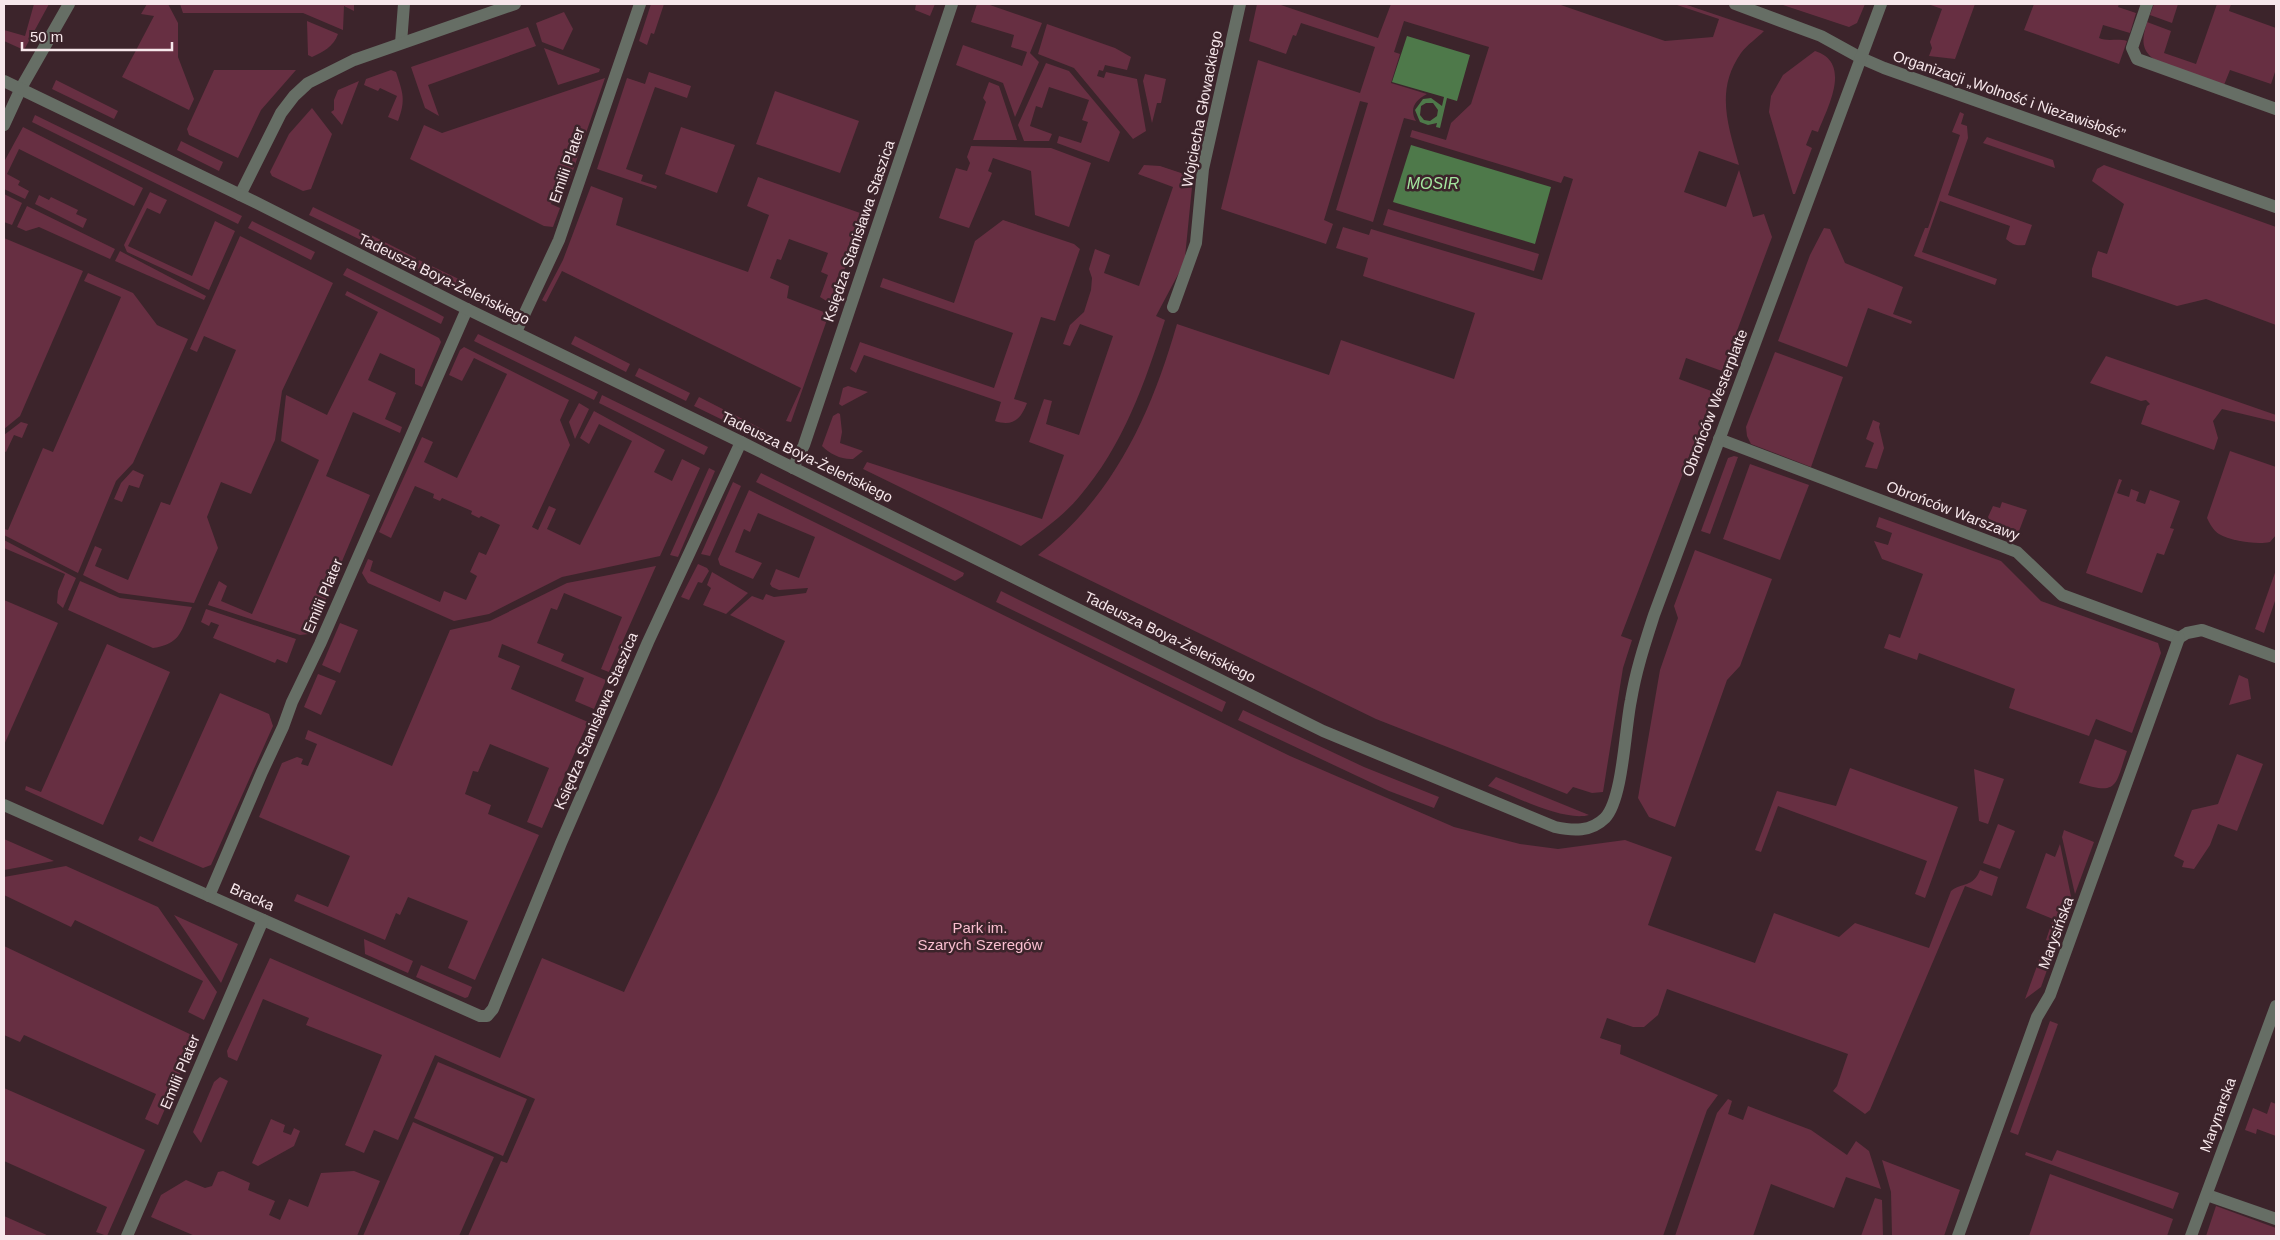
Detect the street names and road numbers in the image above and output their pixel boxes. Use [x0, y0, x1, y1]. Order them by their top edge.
street label: Wojciecha Głowackiego [1178, 29, 1225, 189]
street label: Organizacji „Wolność i Niezawisłość” [1891, 47, 2128, 142]
street label: Emilii Plater [546, 125, 587, 205]
street label: Księdza Stanisława Staszica [819, 137, 898, 324]
street label: Tadeusza Boya-Żeleńskiego [356, 230, 533, 327]
street label: Obrońców Westerplatte [1679, 327, 1751, 479]
street label: Tadeusza Boya-Żeleńskiego [719, 408, 896, 505]
street label: Obrońców Warszawy [1884, 477, 2023, 544]
street label: Emilii Plater [299, 556, 346, 636]
street label: Tadeusza Boya-Żeleńskiego [1082, 588, 1259, 685]
street label: Księdza Stanisława Staszica [550, 629, 641, 812]
street label: Bracka [227, 879, 278, 914]
street label: Marysińska [2035, 894, 2077, 971]
street label: Emilii Plater [156, 1032, 203, 1112]
street label: Marynarska [2196, 1074, 2239, 1155]

